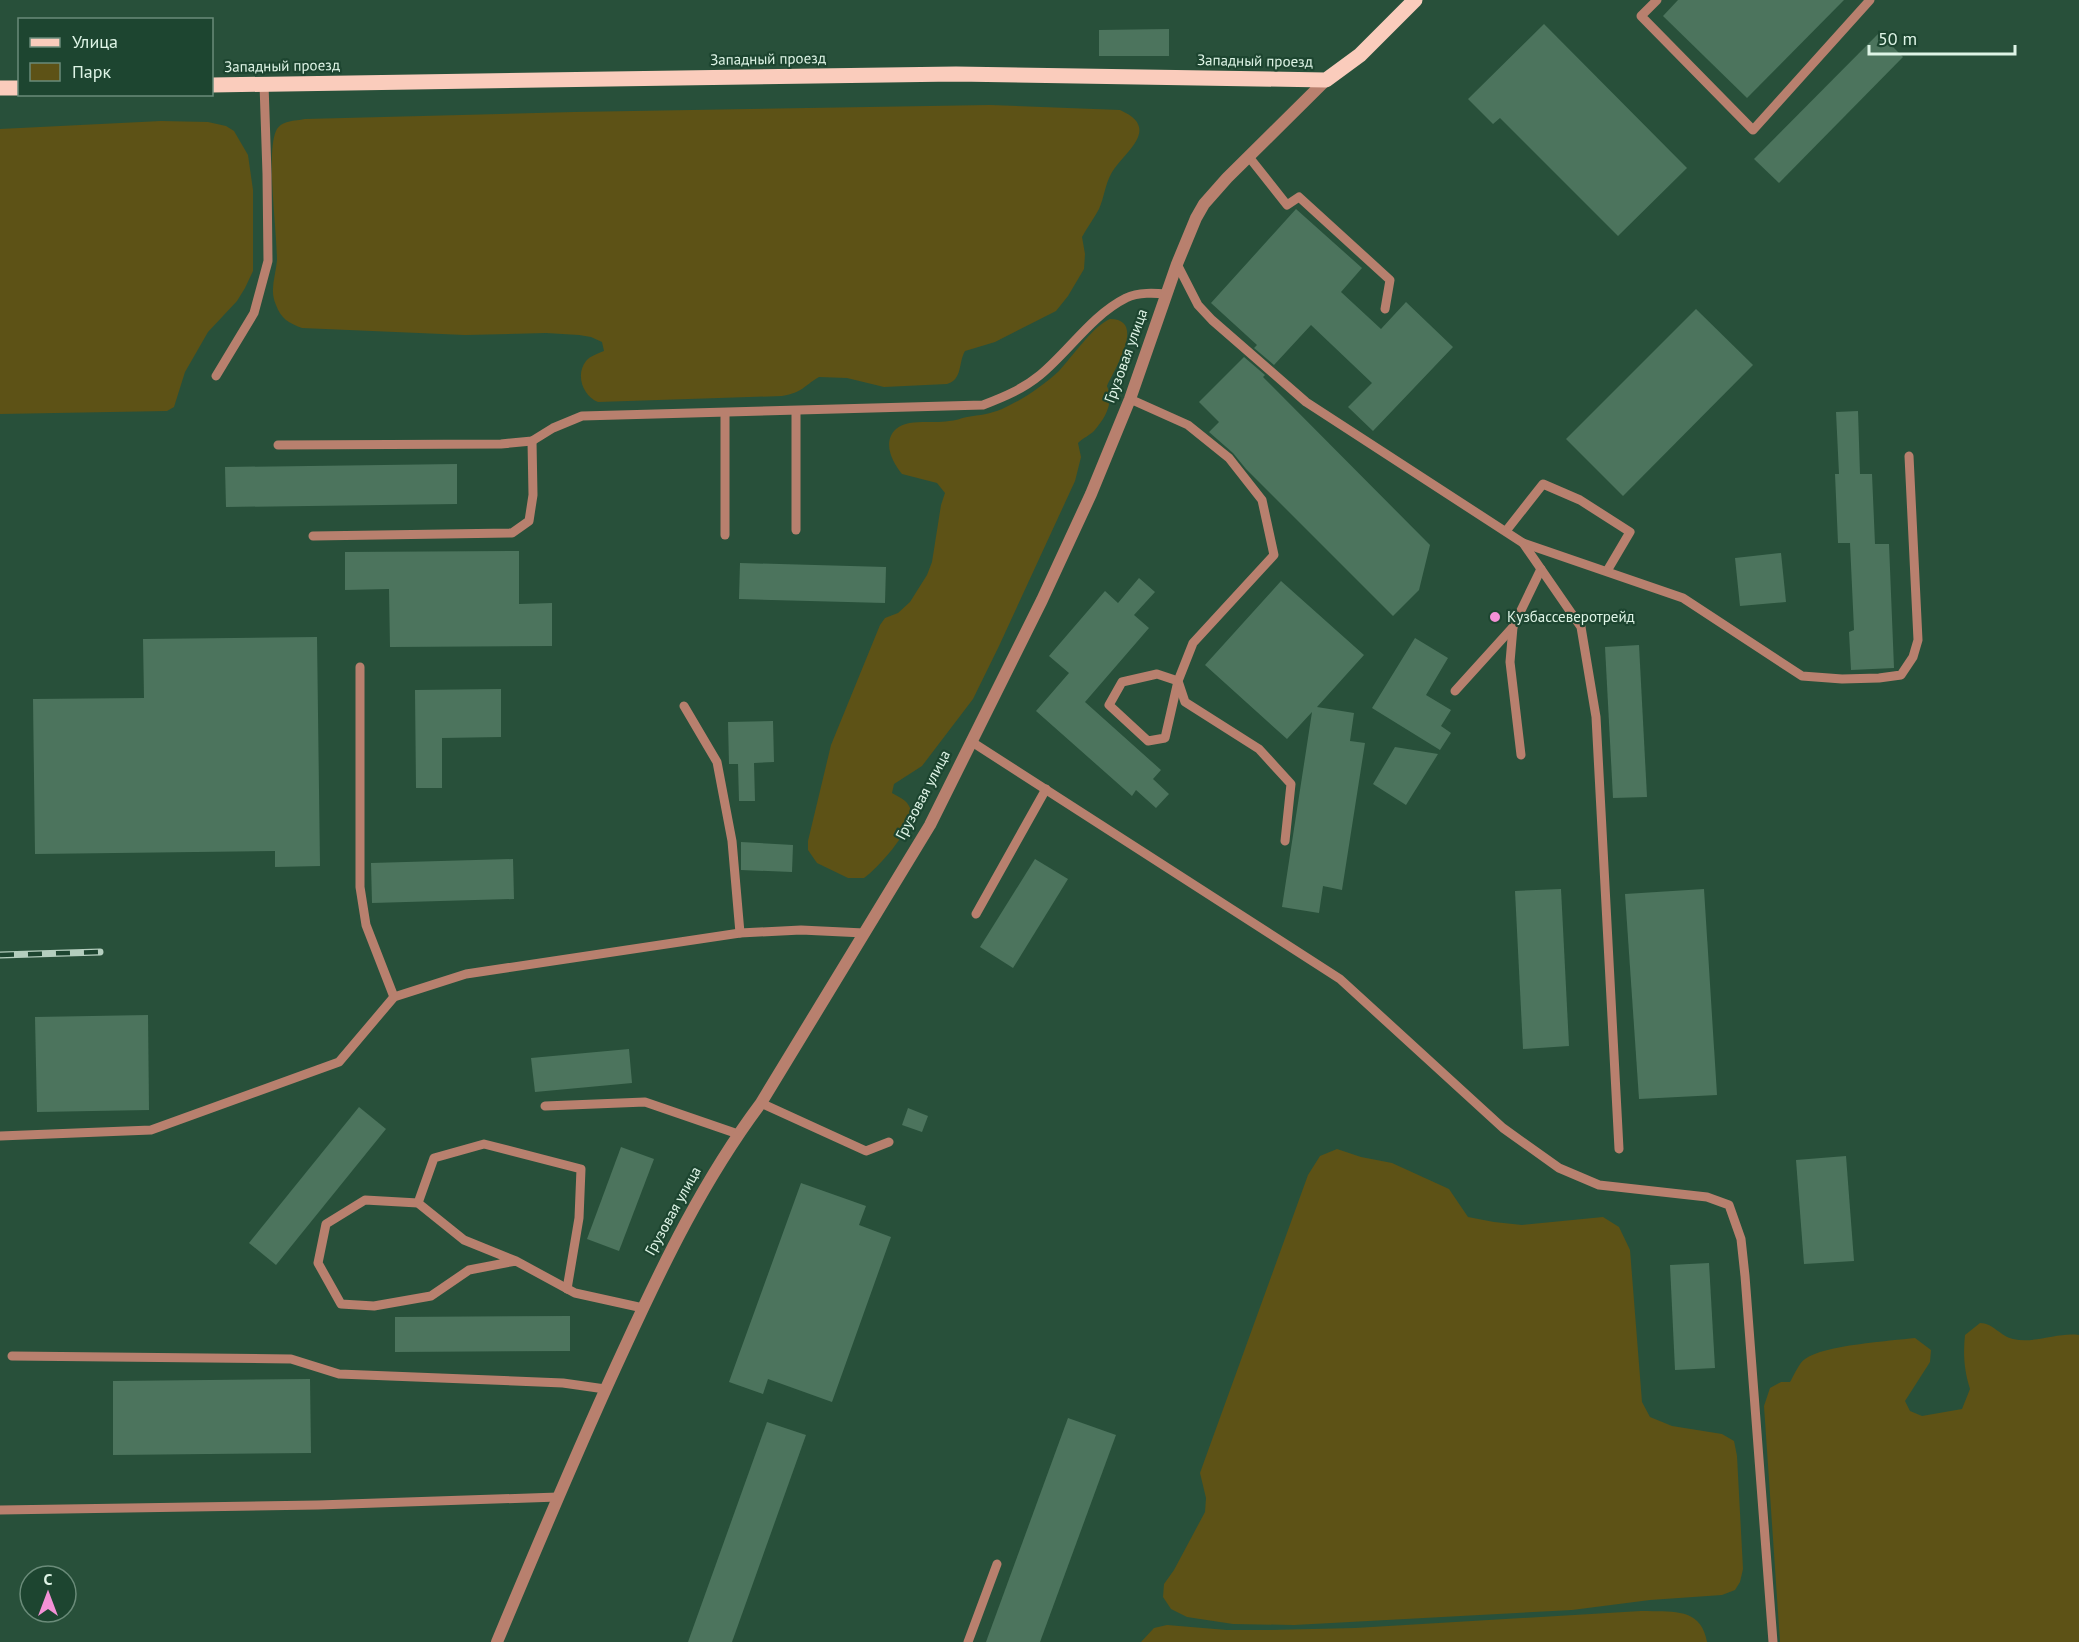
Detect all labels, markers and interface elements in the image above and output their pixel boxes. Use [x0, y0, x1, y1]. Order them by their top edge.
legend [18, 18, 213, 96]
scale bar [1869, 18, 2014, 56]
text: 50 m [1878, 27, 1917, 50]
text: Улица [72, 30, 118, 53]
street label: Западный проезд [710, 48, 826, 69]
street label: Западный проезд [1197, 50, 1313, 71]
street label: Западный проезд [224, 55, 340, 76]
text: Парк [72, 60, 112, 83]
street label: Грузовая улица [1100, 306, 1151, 405]
place label: Кузбассеверотрейд [1507, 607, 1635, 626]
marker: Кузбассеверотрейд [1488, 610, 1502, 624]
street label: Грузовая улица [891, 747, 954, 843]
street label: Грузовая улица [640, 1163, 705, 1259]
north arrow [18, 1564, 78, 1624]
text: С [44, 1569, 53, 1589]

